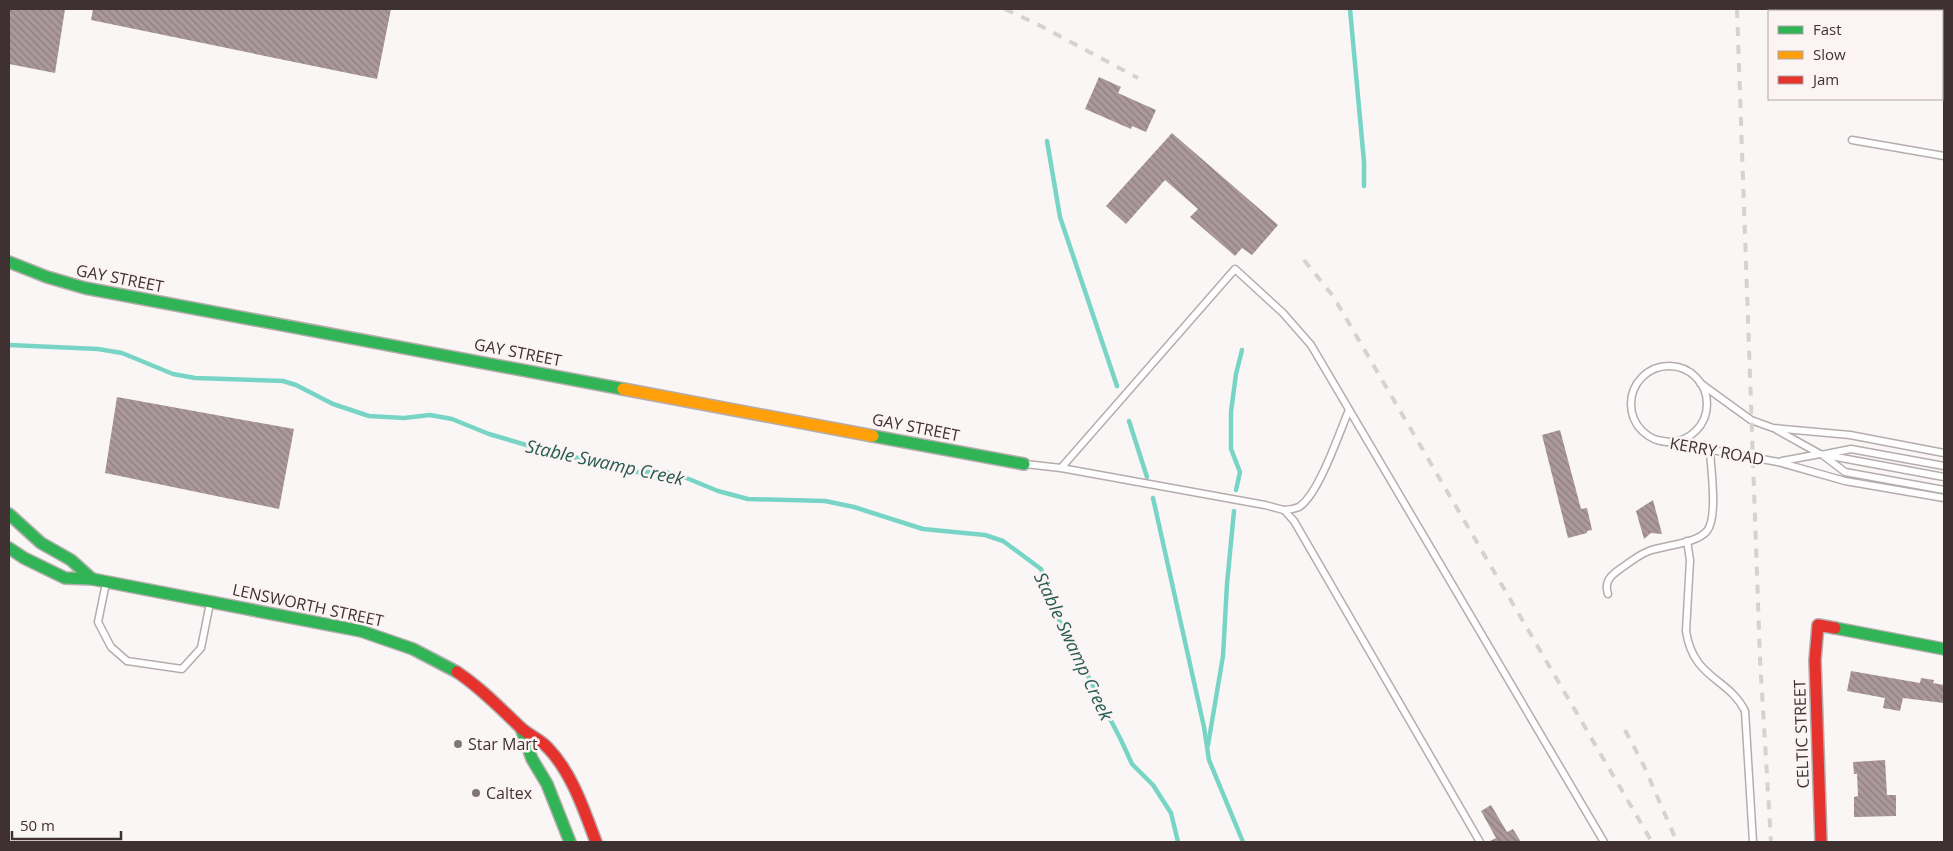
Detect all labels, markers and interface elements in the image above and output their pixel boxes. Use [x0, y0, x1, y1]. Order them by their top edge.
legend [1768, 10, 1943, 100]
text: Fast [1813, 19, 1842, 39]
text: Slow [1813, 44, 1846, 64]
text: Jam [1811, 69, 1839, 89]
street label: GAY STREET [74, 259, 166, 297]
street label: GAY STREET [472, 333, 564, 371]
street label: GAY STREET [870, 408, 962, 446]
street label: KERRY ROAD [1668, 432, 1766, 470]
water label: Stable Swamp Creek [524, 434, 687, 491]
water label: Stable Swamp Creek [1029, 568, 1119, 725]
street label: LENSWORTH STREET [230, 578, 386, 632]
street label: CELTIC STREET [1788, 679, 1814, 789]
place label: Star Mart [468, 733, 538, 755]
marker: Star Mart [452, 738, 464, 750]
place label: Caltex [486, 782, 533, 804]
marker: Caltex [470, 787, 482, 799]
scale bar [12, 808, 121, 840]
text: 50 m [20, 815, 55, 835]

